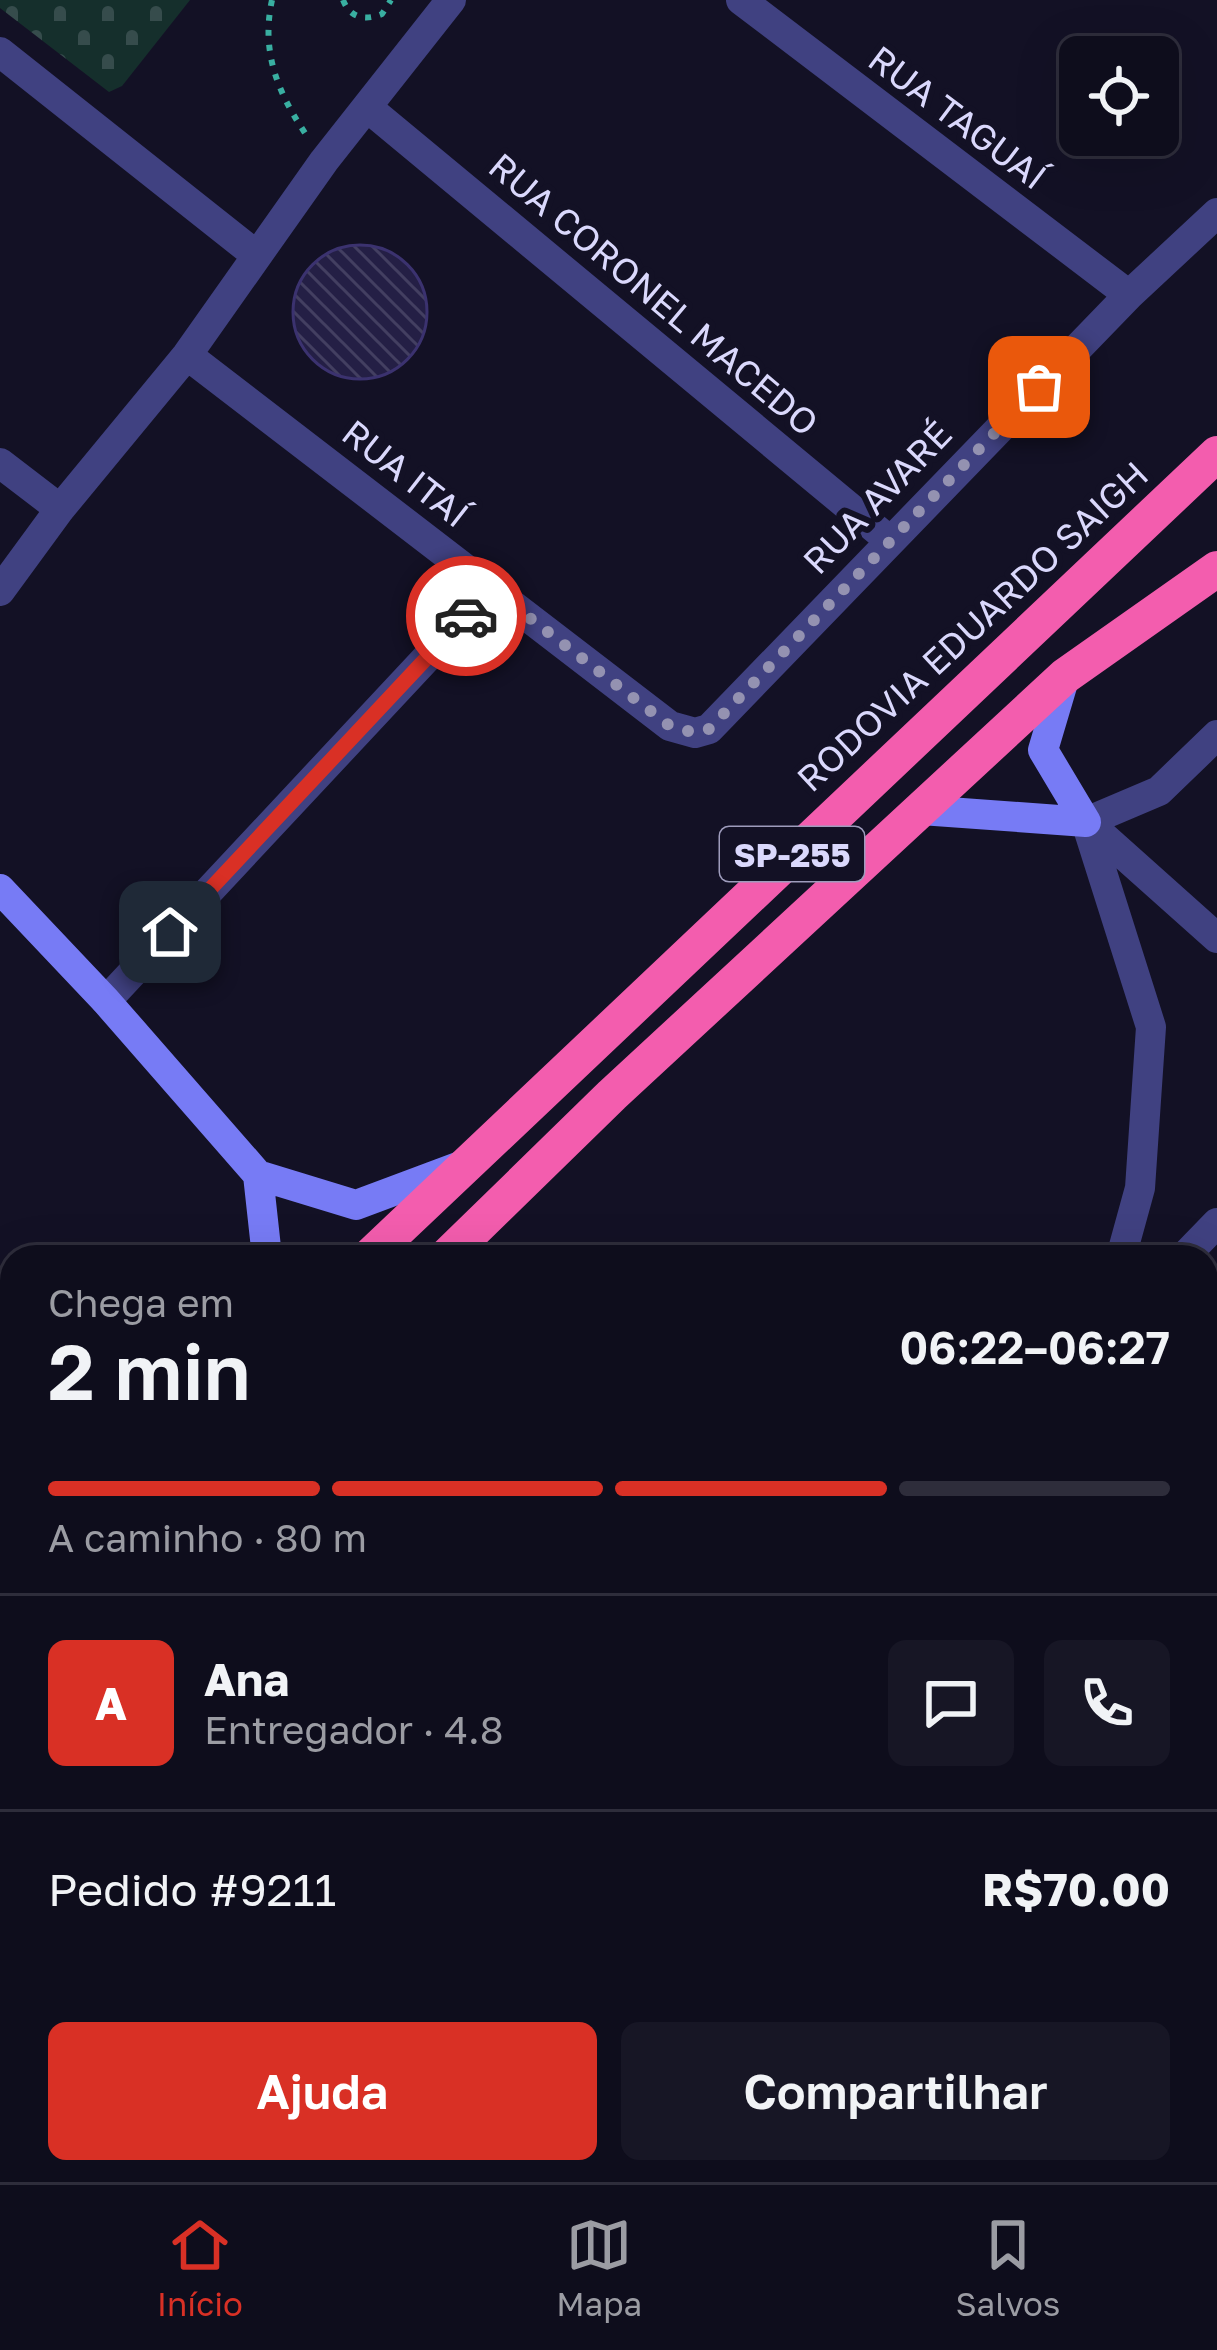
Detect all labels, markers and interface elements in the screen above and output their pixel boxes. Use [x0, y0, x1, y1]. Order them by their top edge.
street label: RUA TAGUAÍ [861, 36, 1057, 199]
map controls [1059, 36, 1179, 156]
button: locate [1059, 36, 1179, 156]
street label: RUA CORONEL MACEDO [481, 144, 827, 444]
pin [988, 336, 1090, 438]
icon: bag [1006, 354, 1072, 420]
street label: RUA ITAÍ [334, 410, 479, 537]
street label: RUA AVARÉ [794, 412, 960, 582]
street label: RODOVIA EDUARDO SAIGH [788, 452, 1156, 800]
courier [406, 556, 526, 676]
icon: car [433, 583, 499, 649]
road number: SP-255 [720, 827, 864, 881]
pin [119, 881, 221, 983]
icon: home [137, 899, 203, 965]
text: Chega em [48, 1279, 234, 1326]
text: 06:22–06:27 [899, 1320, 1170, 1374]
text: 2 min [48, 1324, 251, 1417]
text: A caminho · 80 m [48, 1514, 367, 1561]
button: chat [888, 1640, 1014, 1766]
button: phone [1044, 1640, 1170, 1766]
text: Ana [204, 1652, 289, 1706]
text: A [95, 1676, 127, 1730]
text: Entregador · 4.8 [204, 1706, 504, 1753]
text: Pedido #9211 [48, 1862, 336, 1916]
text: R$70.00 [982, 1862, 1170, 1916]
button: Ajuda [48, 2022, 597, 2160]
button: Compartilhar [621, 2022, 1170, 2160]
tab: Início [157, 2212, 243, 2323]
tab: Mapa [556, 2212, 642, 2323]
tab: Salvos [956, 2212, 1060, 2323]

